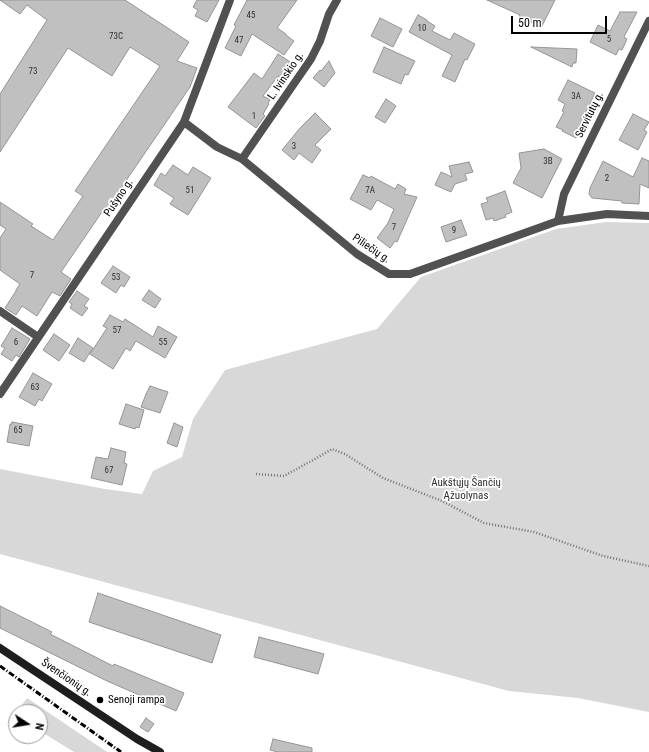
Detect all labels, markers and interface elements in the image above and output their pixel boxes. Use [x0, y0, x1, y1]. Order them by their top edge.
scale bar [513, 8, 609, 34]
house number: 45 [247, 11, 255, 21]
text: 50 m [518, 16, 542, 30]
house number: 10 [418, 24, 426, 34]
house number: 73C [109, 32, 123, 42]
house number: 5 [607, 35, 611, 45]
house number: 47 [235, 36, 243, 46]
street label: L. Ivinskio g. [265, 50, 307, 102]
house number: 73 [29, 67, 37, 77]
street label: Servitutų g. [573, 90, 607, 140]
house number: 3A [571, 92, 581, 102]
house number: 1 [252, 112, 256, 122]
house number: 3 [292, 142, 296, 152]
house number: 3B [543, 157, 553, 167]
house number: 2 [605, 174, 609, 184]
street label: Pušyno g. [102, 177, 136, 219]
house number: 51 [186, 186, 194, 196]
house number: 7A [365, 186, 375, 196]
house number: 7 [392, 223, 396, 233]
house number: 9 [452, 226, 456, 236]
street label: Piliečių g. [350, 232, 392, 266]
house number: 7 [30, 271, 34, 281]
house number: 53 [112, 273, 120, 283]
house number: 57 [113, 326, 121, 336]
house number: 6 [14, 338, 18, 348]
house number: 55 [159, 338, 167, 348]
house number: 63 [31, 383, 39, 393]
house number: 65 [14, 426, 22, 436]
house number: 67 [105, 466, 113, 476]
park label: Aukštųjų Šančių Ąžuolynas [431, 476, 501, 502]
street label: Švenčionių g. [38, 656, 94, 700]
place label: Senoji rampa [108, 693, 165, 707]
marker: Senoji rampa [95, 695, 105, 705]
north arrow [8, 704, 48, 744]
text: N [32, 722, 46, 731]

